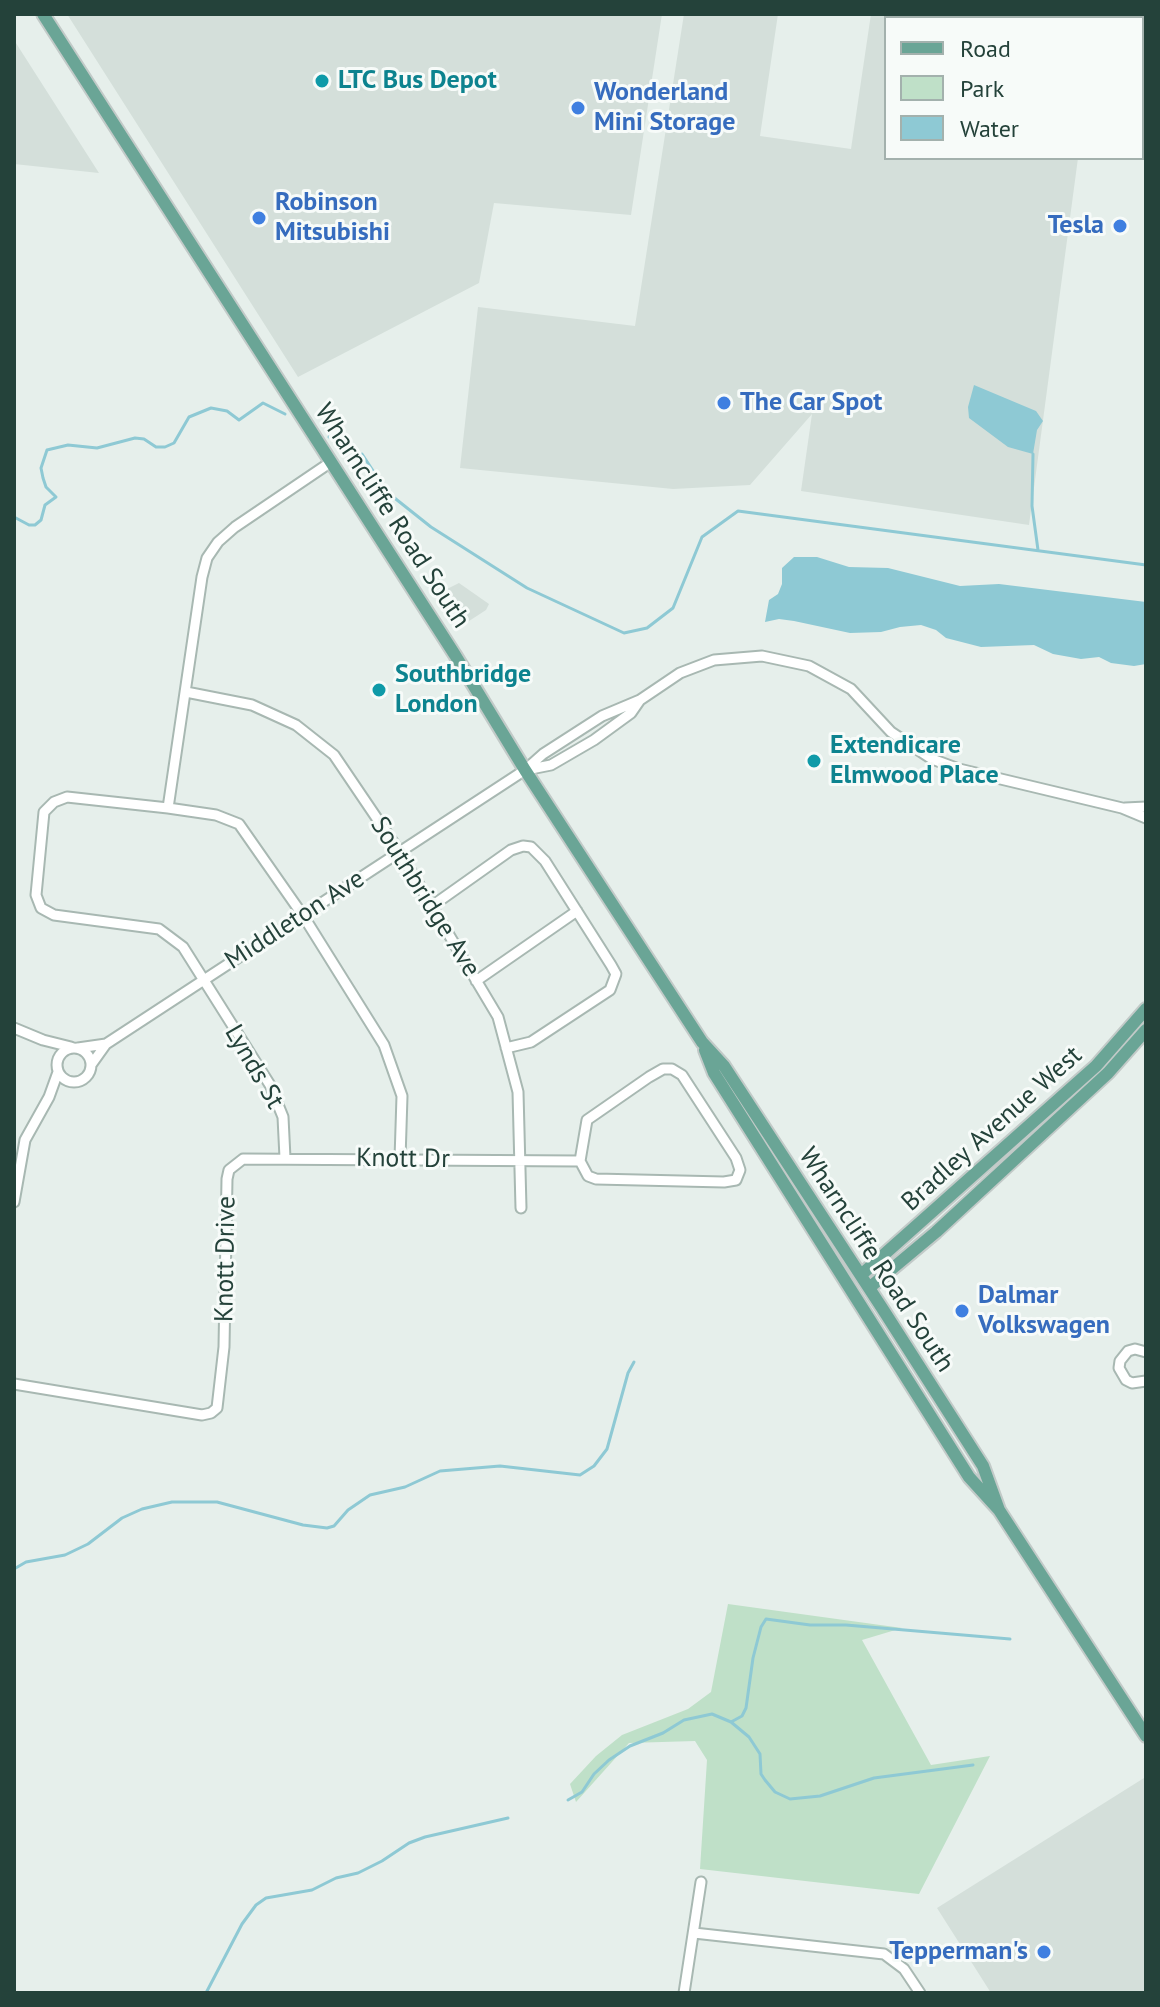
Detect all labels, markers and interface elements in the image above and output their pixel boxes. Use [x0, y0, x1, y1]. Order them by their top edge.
legend [884, 16, 1144, 160]
text: Road [960, 33, 1011, 64]
place label: LTC Bus Depot [338, 65, 497, 97]
marker: LTC Bus Depot [313, 72, 331, 90]
text: Park [960, 73, 1004, 104]
place label: Wonderland Mini Storage [594, 77, 735, 138]
marker: Wonderland Mini Storage [569, 99, 587, 117]
text: Water [960, 113, 1019, 144]
place label: Robinson Mitsubishi [275, 187, 390, 248]
marker: Robinson Mitsubishi [250, 209, 268, 227]
place label: Tesla [1048, 210, 1104, 242]
marker: Tesla [1111, 217, 1129, 235]
place label: The Car Spot [740, 387, 882, 419]
marker: The Car Spot [715, 394, 733, 412]
street label: Wharncliffe Road South [308, 398, 476, 634]
place label: Southbridge London [395, 659, 531, 720]
marker: Southbridge London [370, 681, 388, 699]
place label: Extendicare Elmwood Place [830, 730, 999, 792]
marker: Extendicare Elmwood Place [805, 752, 823, 770]
street label: Southbridge Ave [363, 811, 487, 983]
street label: Middleton Ave [220, 863, 370, 977]
street label: Lynds St [218, 1019, 290, 1115]
street label: Bradley Avenue West [895, 1040, 1089, 1218]
street label: Wharncliffe Road South [792, 1142, 960, 1378]
street label: Knott Dr [356, 1143, 450, 1175]
street label: Knott Drive [209, 1196, 243, 1322]
place label: Dalmar Volkswagen [978, 1280, 1110, 1342]
marker: Dalmar Volkswagen [953, 1302, 971, 1320]
place label: Tepperman's [889, 1936, 1028, 1968]
marker: Tepperman's [1035, 1943, 1053, 1961]

